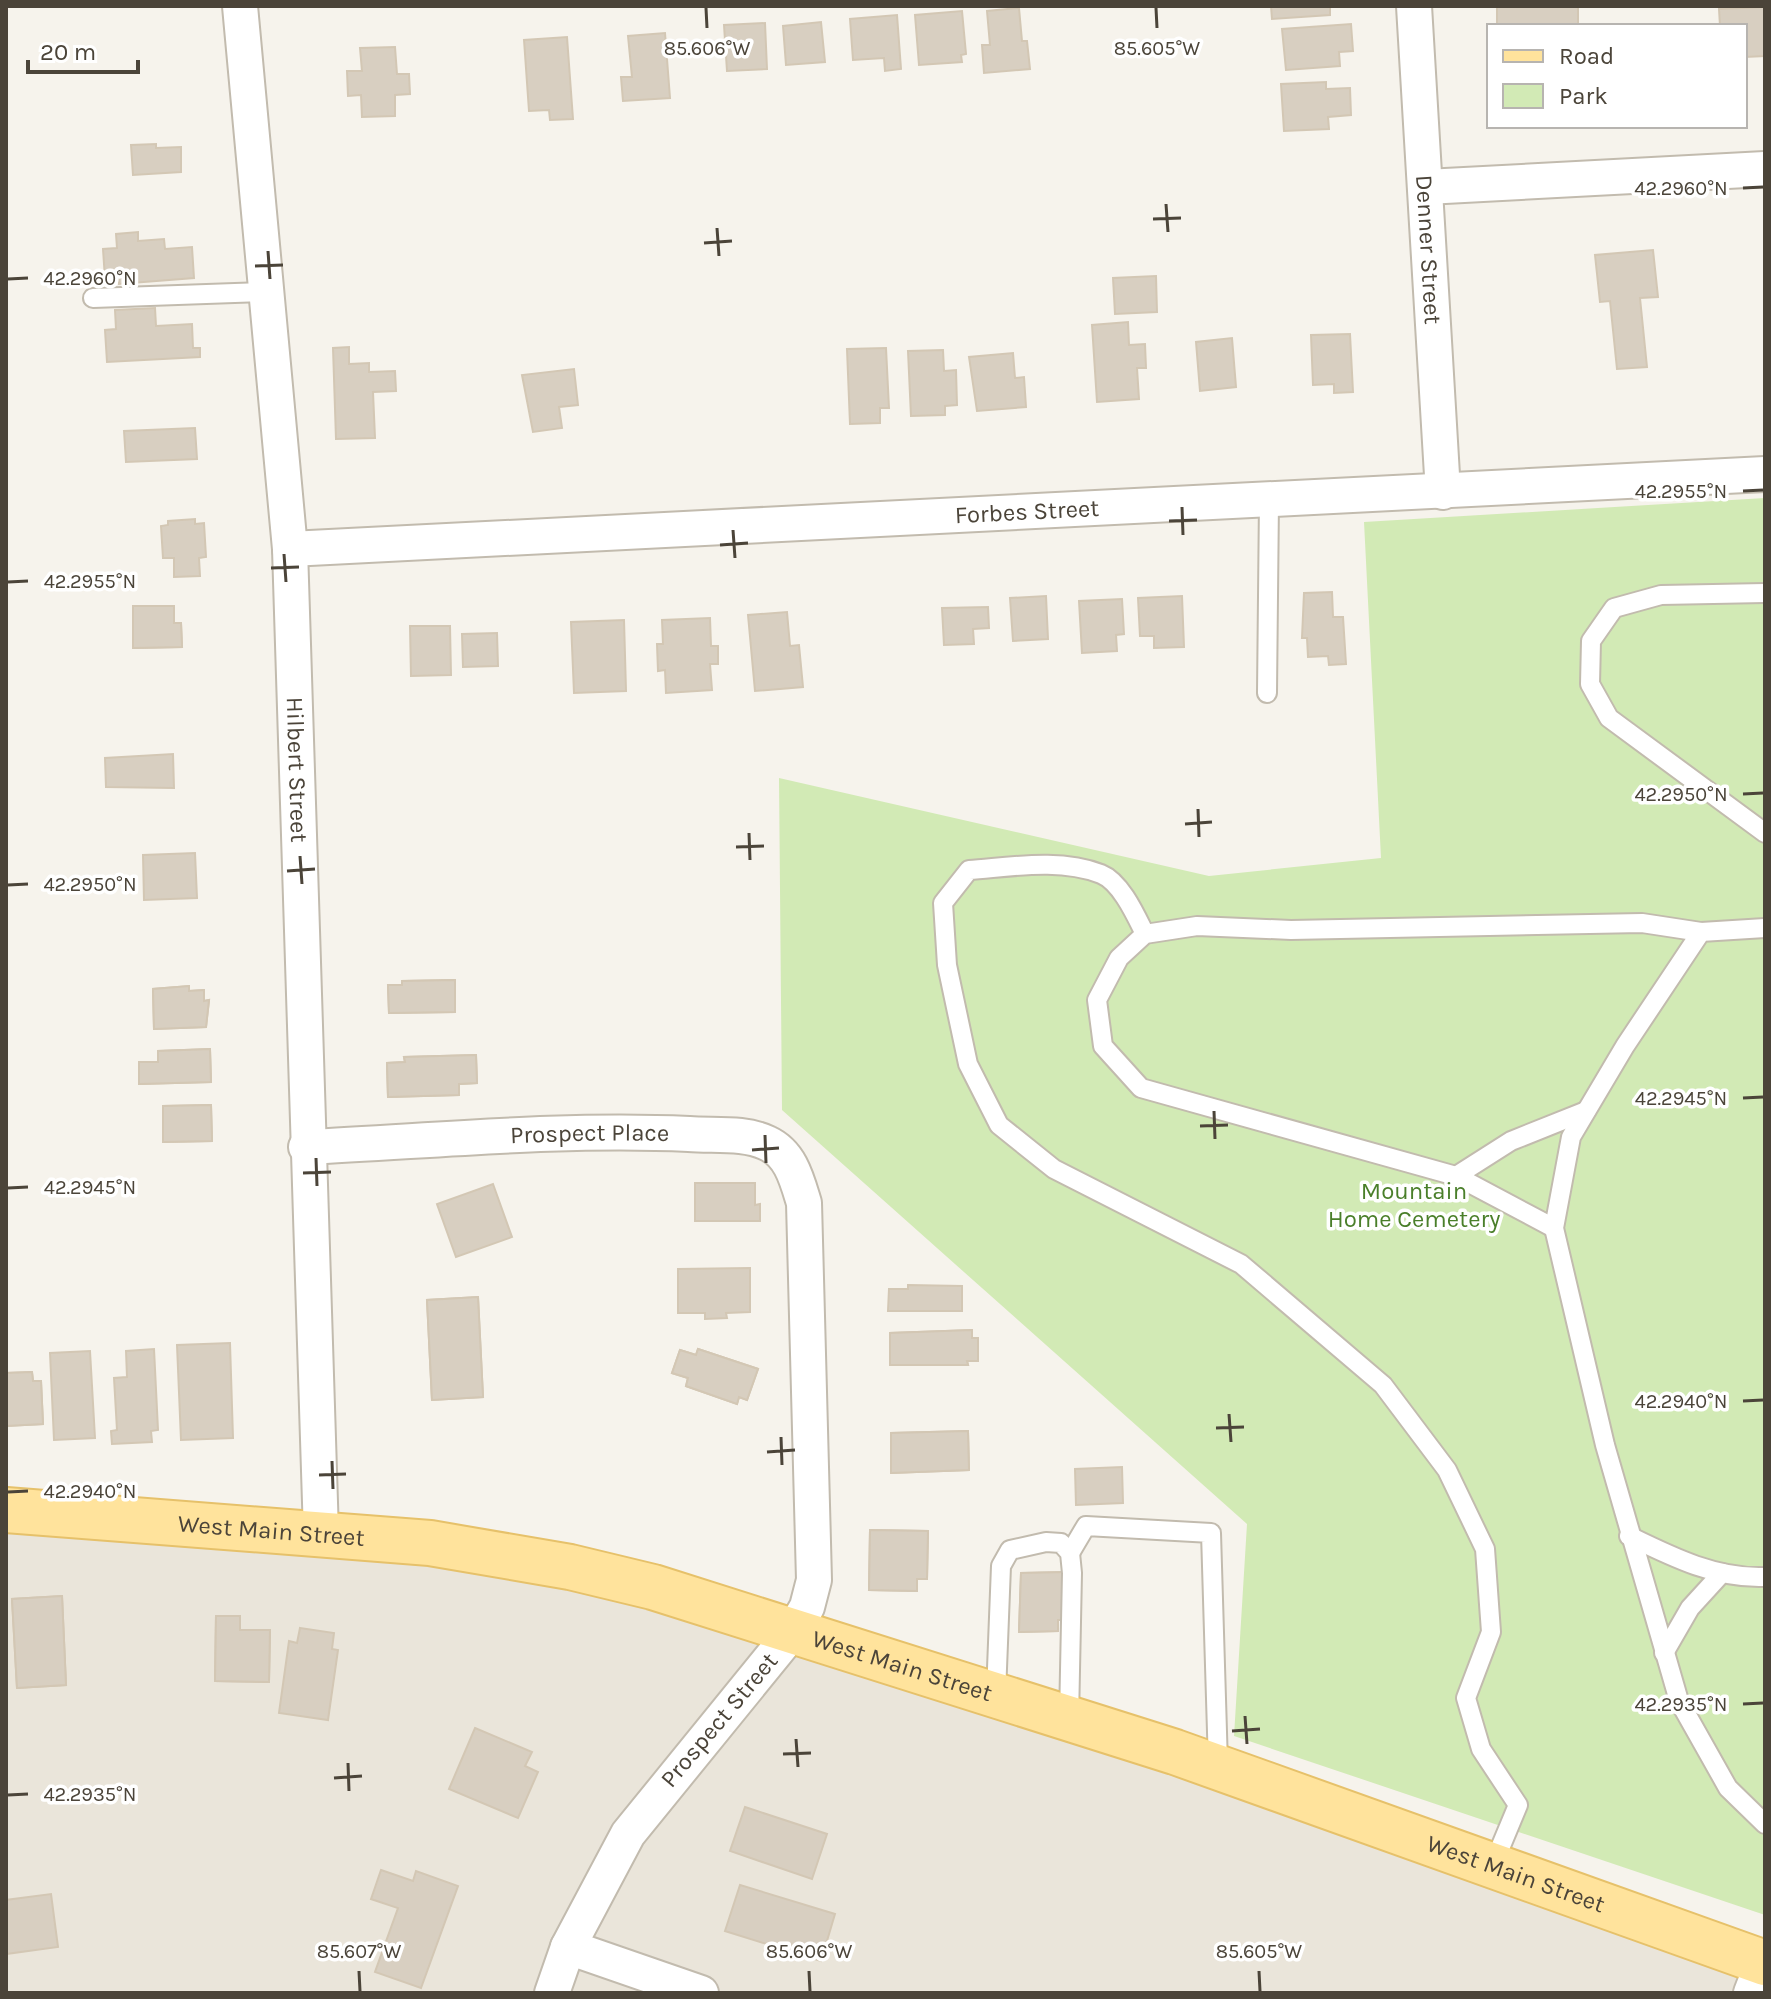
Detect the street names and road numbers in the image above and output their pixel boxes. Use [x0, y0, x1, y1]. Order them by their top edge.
street label: Denner Street [1410, 174, 1447, 325]
street label: Forbes Street [954, 494, 1100, 529]
street label: Hilbert Street [281, 696, 313, 843]
street label: Prospect Place [509, 1118, 670, 1149]
street label: West Main Street [177, 1509, 366, 1552]
street label: West Main Street [809, 1624, 996, 1707]
street label: Prospect Street [655, 1647, 783, 1793]
street label: West Main Street [1423, 1829, 1609, 1919]

